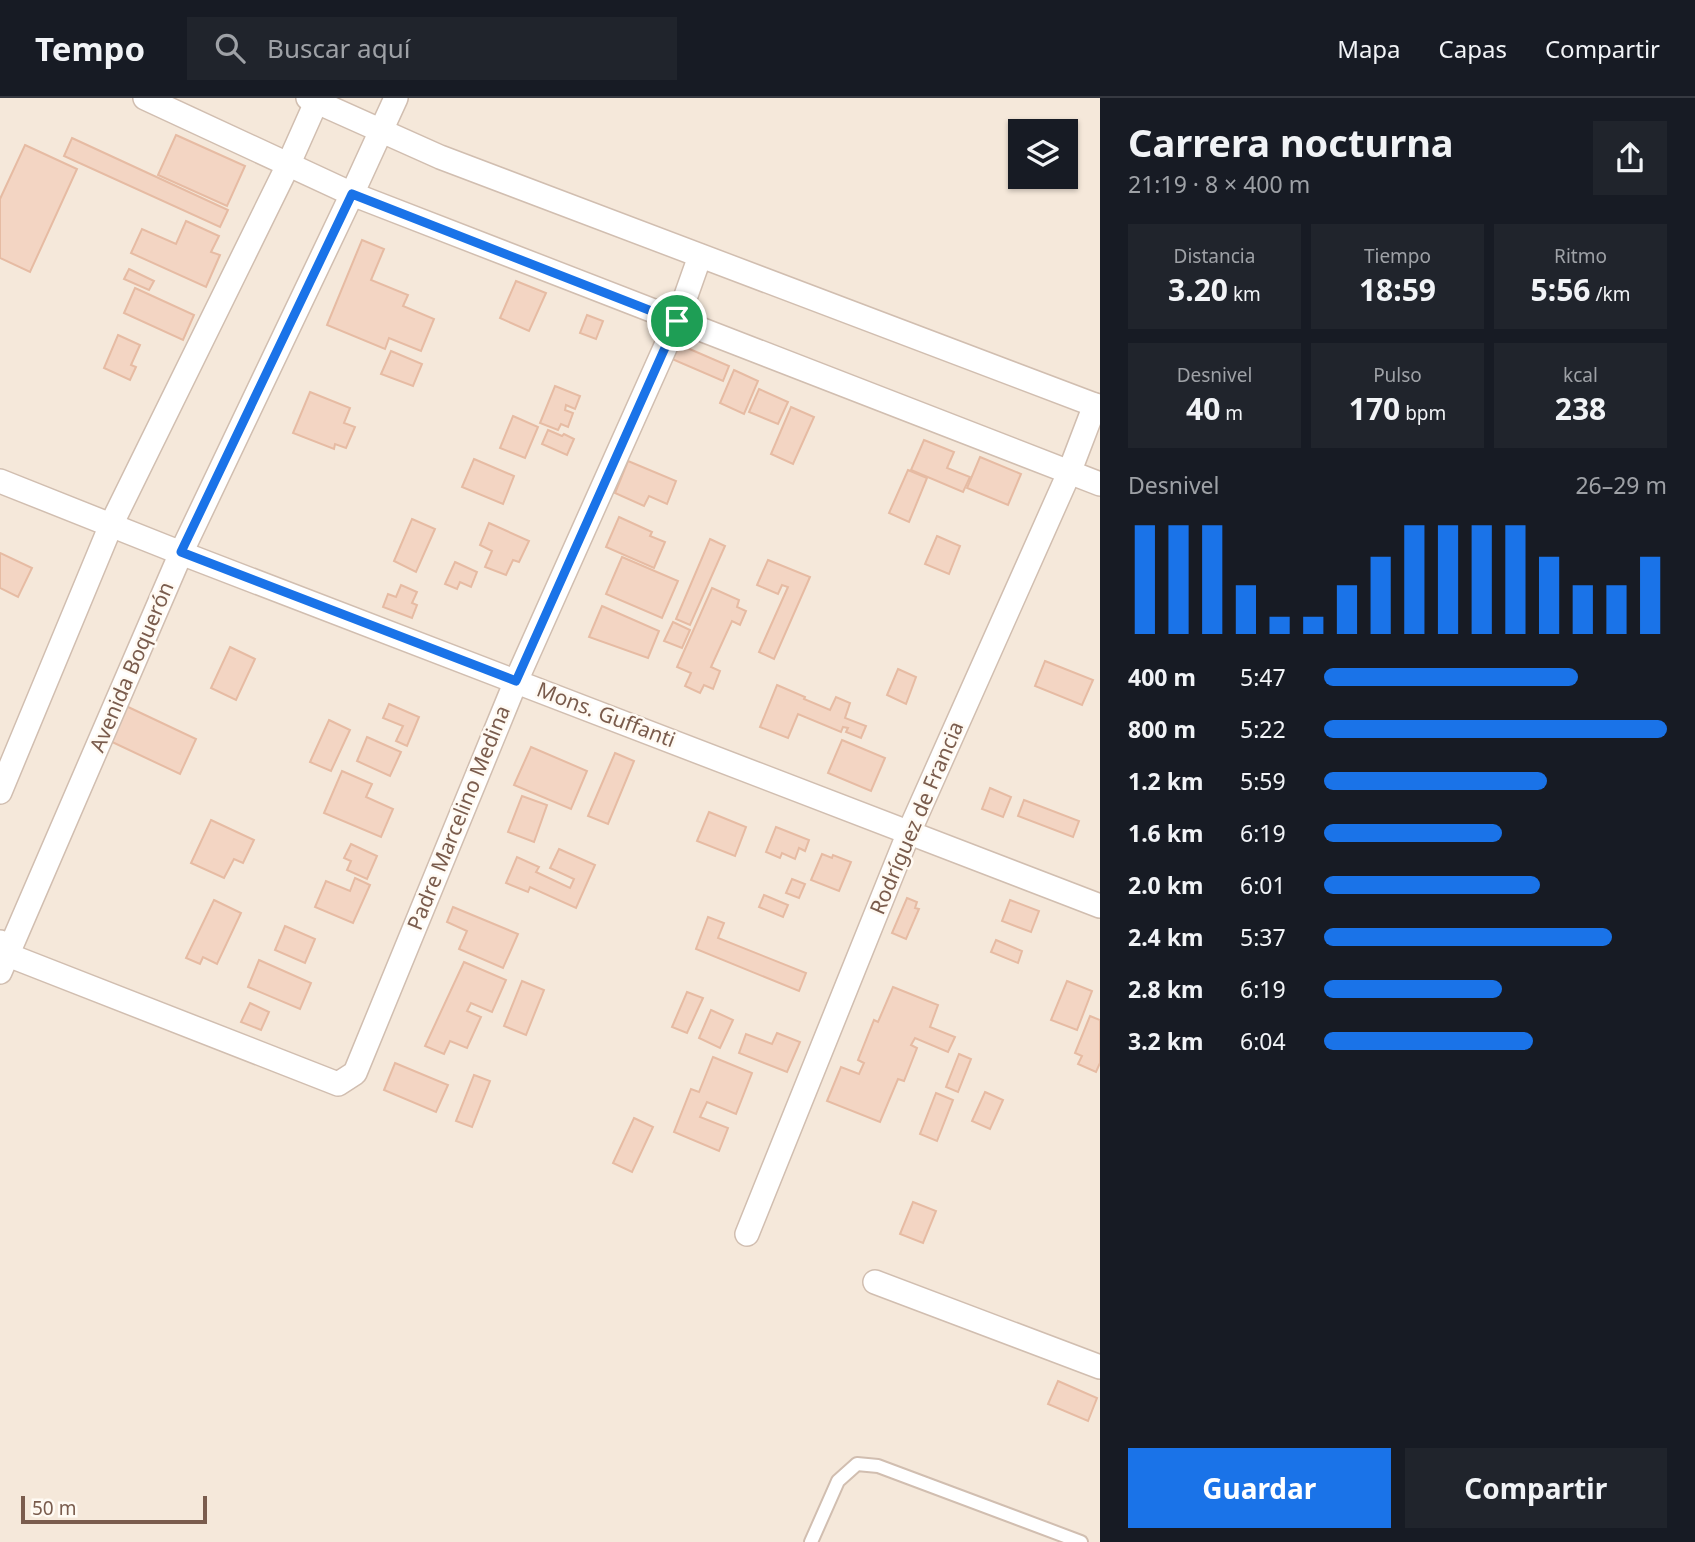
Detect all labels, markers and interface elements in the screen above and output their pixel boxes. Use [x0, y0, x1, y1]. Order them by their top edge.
search box [187, 17, 677, 80]
text: Tempo [35, 26, 145, 71]
icon: search [211, 29, 249, 67]
text: Buscar aquí [267, 30, 410, 66]
text: Mapa [1337, 32, 1401, 65]
text: Capas [1439, 32, 1507, 65]
text: Compartir [1545, 32, 1660, 65]
text: Carrera nocturna [1128, 116, 1454, 168]
map controls [1008, 119, 1078, 189]
button: layers [1008, 119, 1078, 189]
button: share [1593, 121, 1667, 195]
text: 21:19 · 8 × 400 m [1128, 168, 1310, 200]
text: Distancia [1174, 243, 1255, 269]
text: Tiempo [1364, 243, 1431, 269]
text: Ritmo [1554, 243, 1607, 269]
text: 3.20 [1168, 269, 1228, 310]
text: 18:59 [1359, 269, 1436, 310]
text: 5:56 [1531, 269, 1591, 310]
text: km [1228, 281, 1261, 307]
text: /km [1591, 281, 1630, 307]
pin [647, 291, 707, 351]
icon: arrive [658, 302, 696, 340]
text: Desnivel [1177, 362, 1252, 388]
text: Pulso [1373, 362, 1422, 388]
text: kcal [1563, 362, 1598, 388]
text: 40 [1186, 388, 1220, 429]
text: 170 [1349, 388, 1400, 429]
text: 238 [1555, 388, 1606, 429]
text: m [1220, 400, 1243, 426]
text: bpm [1400, 400, 1446, 426]
text: Desnivel [1128, 469, 1220, 501]
text: 26–29 m [1575, 469, 1667, 501]
street label: Avenida Boquerón [83, 577, 180, 756]
text: 400 m [1128, 661, 1196, 693]
text: 5:47 [1240, 661, 1286, 693]
street label: Mons. Guffanti [533, 675, 680, 753]
street label: Padre Marcelino Medina [400, 701, 516, 934]
text: 800 m [1128, 713, 1196, 745]
text: 5:22 [1240, 713, 1286, 745]
street label: Rodríguez de Francia [863, 717, 969, 918]
text: 1.2 km [1128, 765, 1203, 797]
text: 5:59 [1240, 765, 1286, 797]
text: 1.6 km [1128, 817, 1203, 849]
text: 6:19 [1240, 817, 1286, 849]
text: 2.0 km [1128, 869, 1203, 901]
text: 6:01 [1240, 869, 1286, 901]
text: 2.4 km [1128, 921, 1203, 953]
text: 5:37 [1240, 921, 1286, 953]
text: 2.8 km [1128, 973, 1203, 1005]
text: 6:19 [1240, 973, 1286, 1005]
text: 3.2 km [1128, 1025, 1203, 1057]
text: 6:04 [1240, 1025, 1286, 1057]
button: Guardar [1128, 1448, 1391, 1528]
button: Compartir [1405, 1448, 1667, 1528]
scale bar [21, 1493, 206, 1525]
text: 50 m [32, 1495, 76, 1521]

